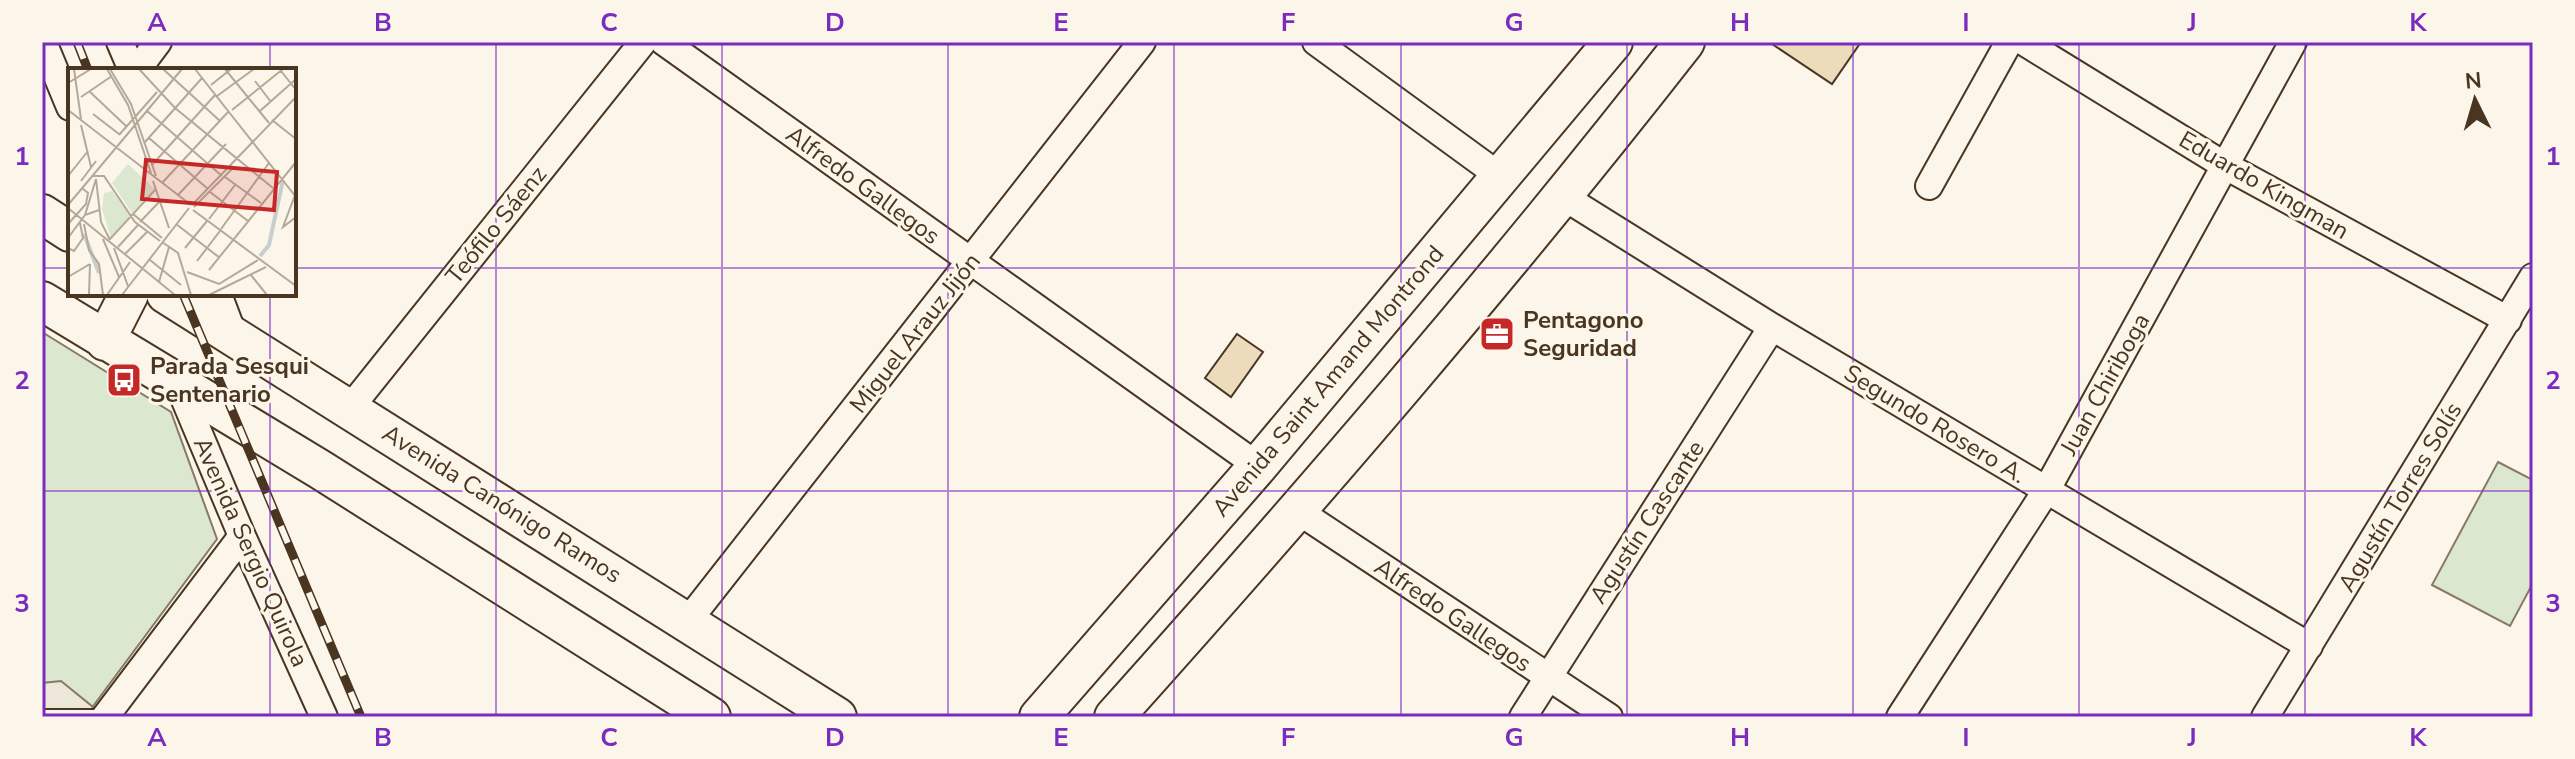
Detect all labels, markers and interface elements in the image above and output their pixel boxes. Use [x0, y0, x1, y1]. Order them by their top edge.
text: A [147, 5, 167, 40]
text: B [374, 5, 392, 40]
text: C [600, 5, 618, 40]
text: D [825, 5, 845, 40]
text: E [1053, 5, 1069, 40]
text: F [1281, 5, 1295, 40]
text: G [1504, 5, 1524, 40]
text: H [1730, 5, 1750, 40]
text: I [1962, 5, 1970, 40]
text: J [2186, 5, 2197, 40]
text: K [2409, 5, 2427, 40]
north arrow [2435, 60, 2515, 140]
text: N [2464, 65, 2483, 97]
inset map [68, 68, 296, 296]
street label: Alfredo Gallegos [780, 118, 946, 252]
street label: Eduardo Kingman [2173, 123, 2355, 247]
text: 1 [14, 139, 30, 174]
text: 1 [2545, 139, 2561, 174]
street label: Teófilo Sáenz [438, 159, 554, 291]
street label: Avenida Saint Amand Montrond [1205, 239, 1451, 523]
street label: Miguel Arauz Jijón [842, 246, 988, 420]
place label: Pentagono Seguridad [1523, 304, 1644, 364]
street label: Juan Chiriboga [2052, 307, 2157, 461]
office icon: Pentagono Seguridad [1478, 315, 1516, 353]
place label: Parada Sesqui Sentenario [150, 350, 309, 410]
street label: Segundo Rosero A. [1838, 357, 2032, 491]
bus stop icon: Parada Sesqui Sentenario [105, 361, 143, 399]
text: 2 [14, 363, 30, 398]
text: 2 [2545, 363, 2561, 398]
street label: Agustín Torres Solís [2331, 396, 2469, 598]
street label: Avenida Canónigo Ramos [376, 417, 628, 591]
street label: Avenida Sergio Quirola [186, 432, 316, 672]
street label: Agustín Cascante [1582, 434, 1712, 610]
street label: Alfredo Gallegos [1368, 551, 1538, 679]
text: 3 [14, 586, 30, 621]
text: 3 [2545, 586, 2561, 621]
text: A [147, 720, 167, 755]
text: B [374, 720, 392, 755]
text: C [600, 720, 618, 755]
text: D [825, 720, 845, 755]
text: E [1053, 720, 1069, 755]
text: F [1281, 720, 1295, 755]
text: G [1504, 720, 1524, 755]
text: H [1730, 720, 1750, 755]
text: I [1962, 720, 1970, 755]
text: J [2186, 720, 2197, 755]
text: K [2409, 720, 2427, 755]

